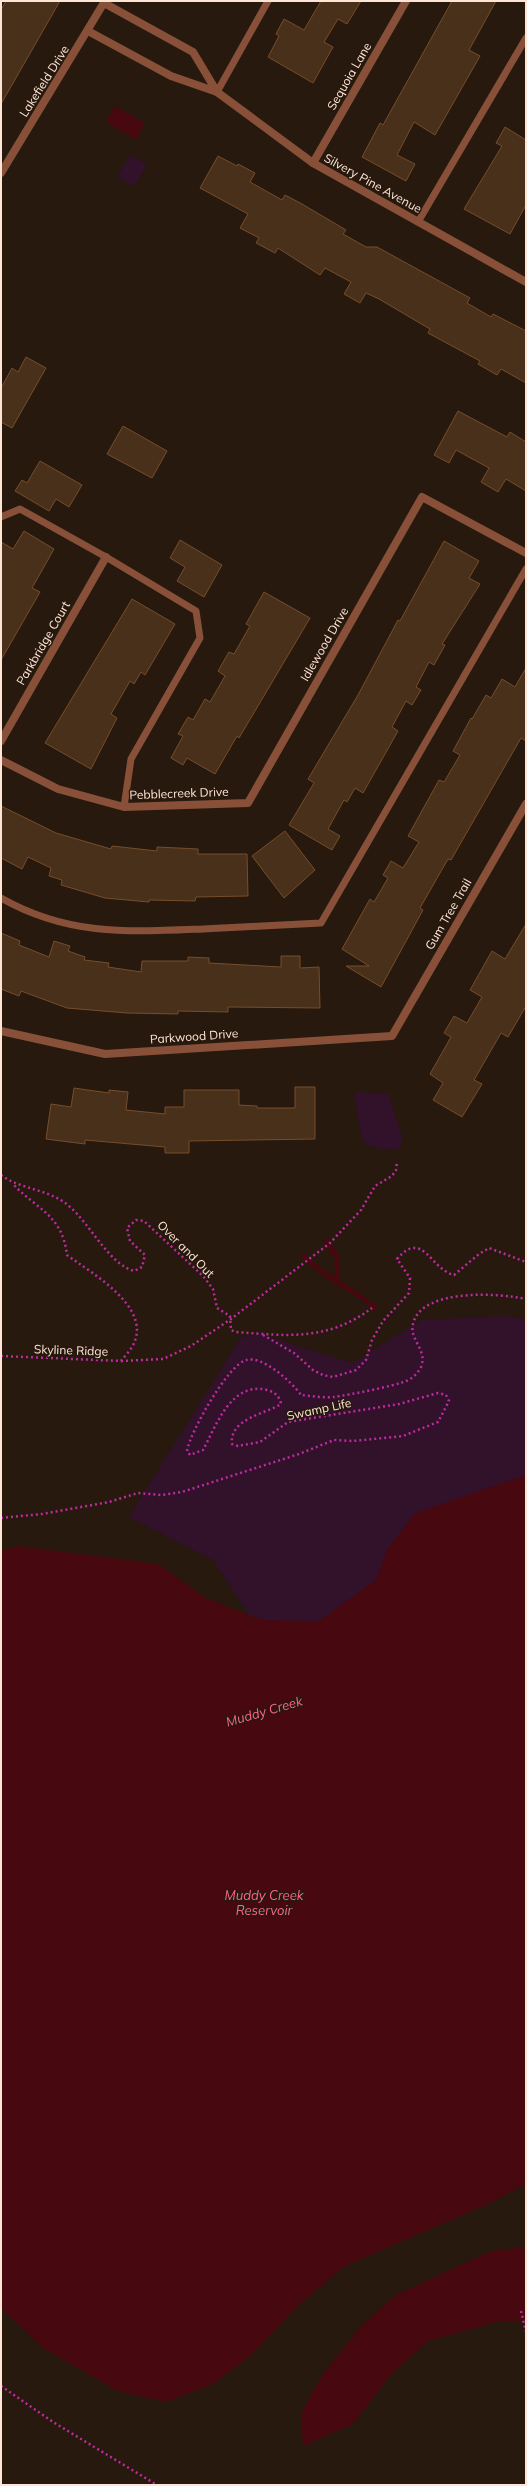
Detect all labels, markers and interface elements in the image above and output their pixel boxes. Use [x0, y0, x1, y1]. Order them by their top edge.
street label: Sequoia Lane [324, 40, 374, 112]
street label: Lakefield Drive [16, 42, 72, 120]
street label: Silvery Pine Avenue [322, 150, 424, 216]
street label: Parkbridge Court [13, 598, 73, 688]
street label: Idlewood Drive [297, 604, 351, 684]
street label: Pebblecreek Drive [129, 784, 229, 802]
street label: Gum Tree Trail [422, 876, 474, 952]
street label: Parkwood Drive [149, 1025, 239, 1047]
street label: Over and Out [154, 1217, 218, 1281]
street label: Skyline Ridge [34, 1341, 108, 1359]
street label: Swamp Life [285, 1395, 353, 1423]
water label: Muddy Creek [224, 1692, 304, 1730]
water label: Muddy Creek Reservoir [225, 1887, 304, 1918]

